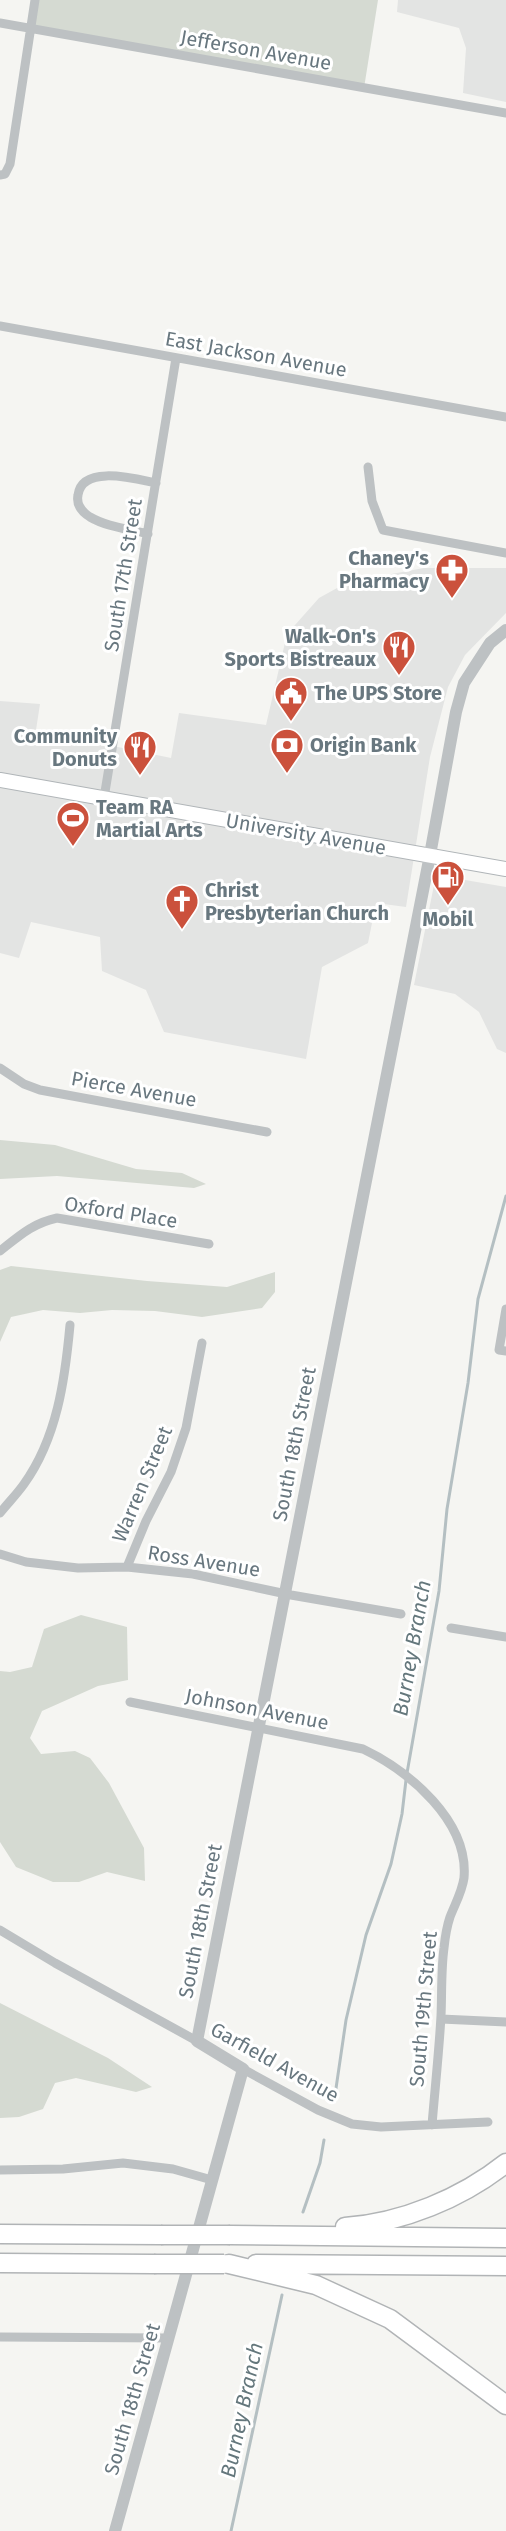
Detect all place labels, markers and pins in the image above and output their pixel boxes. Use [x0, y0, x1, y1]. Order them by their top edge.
place label: Chaney's Pharmacy [339, 546, 430, 593]
pharmacy icon: Chaney's Pharmacy [434, 552, 470, 599]
place label: Walk-On's Sports Bistreaux [225, 624, 377, 671]
restaurant icon: Walk-On's Sports Bistreaux [381, 629, 417, 676]
public building icon: The UPS Store [273, 675, 309, 722]
place label: The UPS Store [314, 681, 442, 705]
place label: Community Donuts [14, 724, 118, 771]
bank icon: Origin Bank [269, 727, 305, 774]
restaurant icon: Community Donuts [122, 729, 158, 776]
place label: Origin Bank [310, 733, 417, 757]
place label: Team RA Martial Arts [96, 795, 203, 842]
sports icon: Team RA Martial Arts [55, 800, 91, 847]
fuel station icon: Mobil [430, 859, 466, 906]
place label: Christ Presbyterian Church [205, 878, 389, 925]
church icon: Christ Presbyterian Church [164, 883, 200, 930]
place label: Mobil [423, 907, 474, 931]

